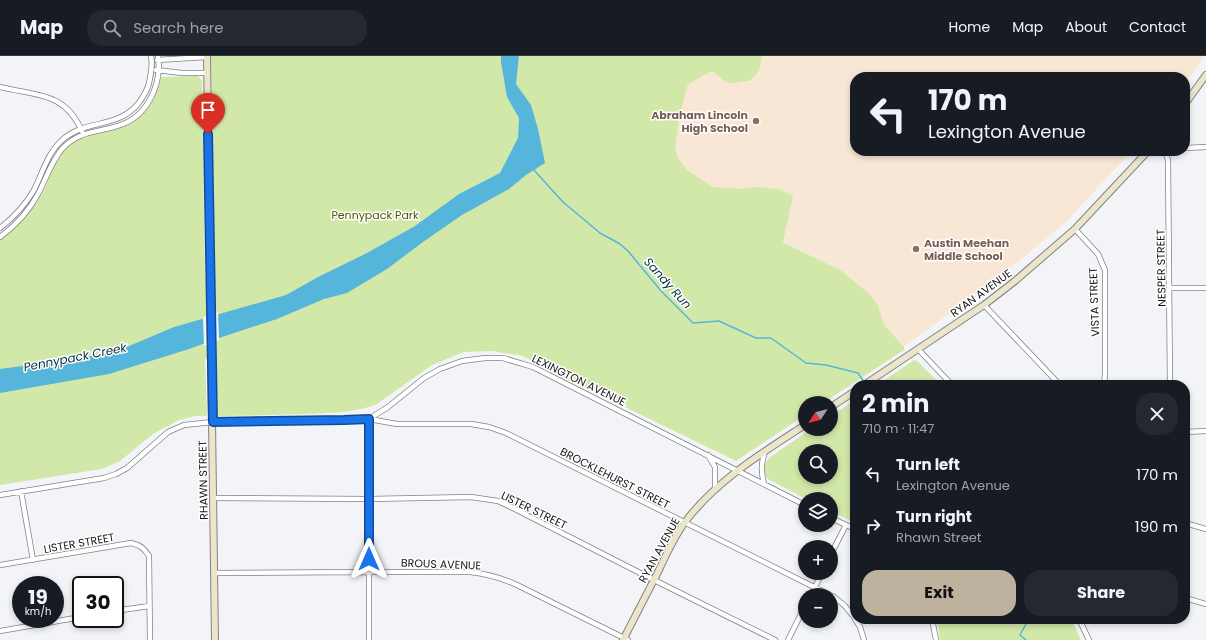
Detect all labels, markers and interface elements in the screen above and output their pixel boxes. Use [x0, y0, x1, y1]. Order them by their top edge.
search box [87, 10, 367, 46]
text: Map [20, 14, 63, 41]
icon: search [101, 17, 123, 39]
text: Search here [133, 17, 224, 38]
text: Home [948, 17, 990, 37]
text: Map [1012, 17, 1043, 37]
text: About [1065, 17, 1107, 37]
text: Contact [1129, 17, 1186, 37]
text: 170 m [928, 81, 1007, 120]
icon: left [862, 88, 914, 140]
pin [191, 93, 225, 134]
icon: arrive [197, 99, 219, 121]
place label: Abraham Lincoln High School [651, 107, 748, 136]
marker: Abraham Lincoln High School [751, 116, 761, 126]
text: Lexington Avenue [928, 119, 1086, 144]
park label: Pennypack Park [331, 207, 419, 223]
street label: NESPER STREET [1152, 229, 1170, 307]
place label: Austin Meehan Middle School [924, 235, 1009, 264]
marker: Austin Meehan Middle School [911, 244, 921, 254]
water label: Sandy Run [640, 254, 696, 312]
street label: RYAN AVENUE [947, 265, 1015, 321]
street label: VISTA STREET [1085, 267, 1103, 337]
water label: Pennypack Creek [22, 339, 129, 375]
street label: LEXINGTON AVENUE [529, 350, 629, 410]
text: 2 min [862, 387, 929, 420]
button: close [1136, 393, 1178, 435]
north arrow [798, 396, 838, 436]
map controls [798, 396, 838, 628]
text: 710 m · 11:47 [862, 419, 934, 438]
street label: RHAWN STREET [194, 440, 212, 520]
street label: BROCKLEHURST STREET [557, 443, 673, 513]
button: search [798, 444, 838, 484]
text: Turn left [896, 454, 960, 475]
icon: left [862, 463, 884, 485]
text: 170 m [1136, 464, 1178, 485]
text: Lexington Avenue [896, 476, 1010, 495]
street label: LISTER STREET [498, 487, 570, 533]
button: layers [798, 492, 838, 532]
text: Turn right [896, 506, 972, 527]
street label: RYAN AVENUE [634, 514, 684, 586]
icon: right [862, 515, 884, 537]
text: 190 m [1135, 516, 1178, 537]
text: Rhawn Street [896, 528, 982, 547]
street label: LISTER STREET [42, 529, 116, 557]
position arrow [348, 538, 390, 580]
button: + [798, 540, 838, 580]
street label: BROUS AVENUE [401, 555, 481, 573]
button: Exit [862, 570, 1016, 616]
button: Share [1024, 570, 1178, 616]
speed limit sign: 30 [72, 576, 124, 628]
text: 19 [28, 583, 48, 611]
button: − [798, 588, 838, 628]
text: km/h [25, 604, 51, 619]

